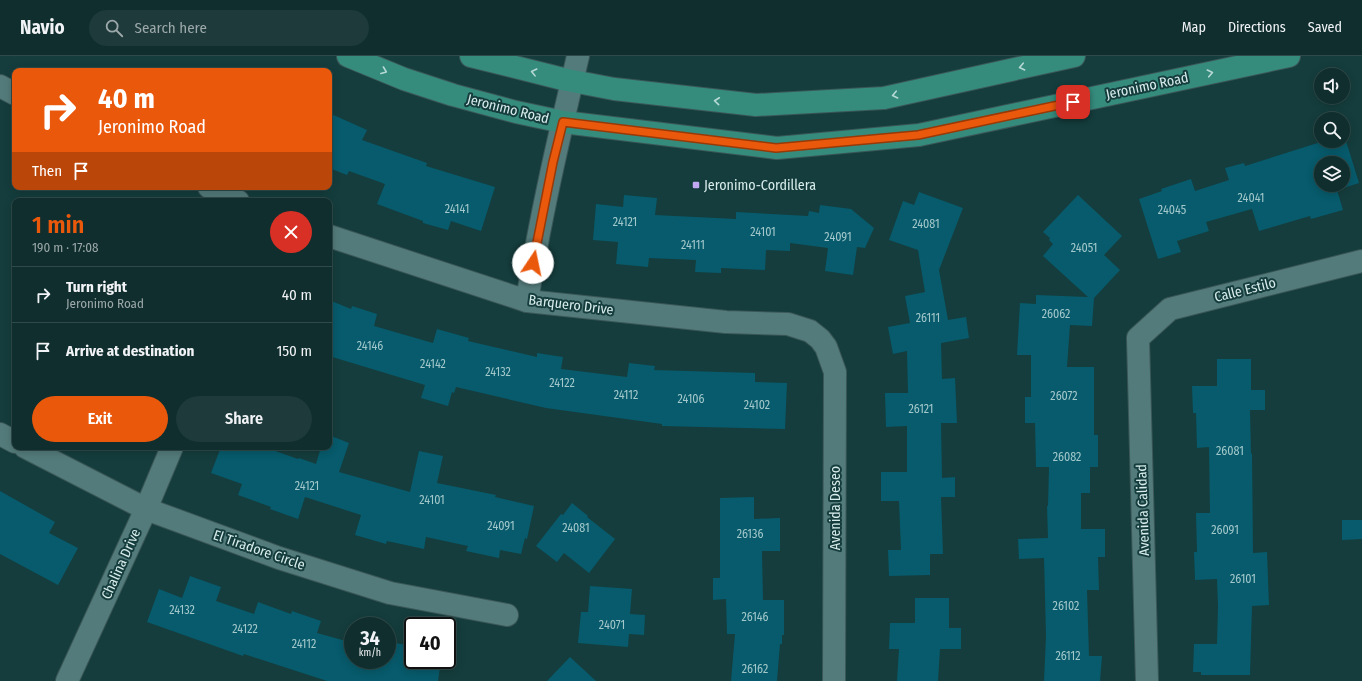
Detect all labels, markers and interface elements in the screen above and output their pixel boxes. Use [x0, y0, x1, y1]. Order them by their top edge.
search box [89, 10, 369, 46]
text: Navio [20, 16, 65, 39]
icon: search [103, 17, 125, 39]
text: Search here [135, 19, 207, 37]
text: Map [1182, 19, 1206, 36]
text: Directions [1228, 19, 1286, 36]
text: Saved [1308, 19, 1342, 36]
one-way arrow [1019, 63, 1025, 71]
one-way arrow [380, 66, 388, 74]
one-way arrow [531, 68, 538, 77]
map controls [1314, 68, 1350, 192]
button: sound [1314, 68, 1350, 104]
street label: Jeronimo Road [1104, 69, 1190, 103]
one-way arrow [1206, 69, 1213, 77]
text: 40 m [98, 82, 155, 115]
icon: right [32, 84, 84, 136]
pin [1056, 85, 1090, 119]
street label: Jeronimo Road [465, 91, 551, 127]
one-way arrow [892, 91, 898, 99]
icon: arrive [1062, 91, 1084, 113]
one-way arrow [714, 96, 720, 105]
button: search [1314, 112, 1350, 148]
text: Jeronimo Road [98, 116, 206, 138]
button: layers [1314, 156, 1350, 192]
icon: arrive [70, 160, 92, 182]
text: Then [32, 162, 62, 180]
place label: Jeronimo-Cordillera [704, 177, 816, 194]
marker: Jeronimo-Cordillera [691, 180, 701, 190]
house number: 24041 [1238, 191, 1264, 205]
house number: 24141 [445, 202, 469, 216]
house number: 24045 [1158, 203, 1187, 217]
text: 1 min [32, 211, 84, 239]
button: close [270, 211, 312, 253]
house number: 24121 [613, 215, 637, 229]
house number: 24081 [912, 217, 940, 231]
house number: 24101 [750, 225, 776, 239]
house number: 24091 [824, 230, 852, 244]
house number: 24111 [681, 238, 705, 252]
text: 190 m · 17:08 [32, 240, 98, 255]
house number: 24051 [1071, 241, 1097, 255]
position arrow [512, 242, 554, 284]
street label: Calle Estilo [1212, 274, 1278, 306]
text: Turn right [66, 278, 127, 296]
icon: right [32, 284, 54, 306]
text: 40 m [282, 286, 312, 304]
street label: Barquero Drive [528, 291, 615, 319]
text: Jeronimo Road [66, 296, 144, 311]
house number: 26062 [1042, 307, 1070, 321]
house number: 26111 [916, 311, 940, 325]
house number: 24146 [357, 339, 383, 353]
icon: arrive [32, 340, 54, 362]
text: Arrive at destination [66, 342, 194, 360]
text: 150 m [276, 342, 312, 360]
house number: 24142 [420, 357, 446, 371]
house number: 24132 [485, 365, 511, 379]
house number: 24122 [549, 376, 575, 390]
house number: 24112 [614, 388, 638, 402]
house number: 26072 [1050, 389, 1078, 403]
house number: 24106 [677, 392, 705, 406]
button: Exit [32, 396, 168, 442]
button: Share [176, 396, 312, 442]
house number: 24102 [744, 398, 770, 412]
house number: 26121 [908, 402, 934, 416]
house number: 26081 [1216, 444, 1244, 458]
house number: 26082 [1053, 450, 1081, 464]
street label: Avenida Calidad [1133, 464, 1153, 556]
street label: Avenida Deseo [827, 466, 844, 550]
house number: 24121 [295, 479, 319, 493]
house number: 24101 [419, 493, 445, 507]
house number: 24091 [487, 519, 515, 533]
house number: 24081 [562, 521, 590, 535]
house number: 26091 [1211, 523, 1239, 537]
street label: Chalina Drive [98, 526, 144, 602]
street label: El Tiradore Circle [211, 526, 307, 574]
house number: 26136 [737, 527, 763, 541]
house number: 26101 [1230, 572, 1256, 586]
house number: 26102 [1053, 599, 1079, 613]
house number: 24132 [169, 603, 195, 617]
house number: 26146 [741, 610, 769, 624]
speed limit sign: 40 [404, 617, 456, 669]
house number: 24071 [599, 618, 625, 632]
house number: 24122 [232, 622, 258, 636]
text: 34 [360, 626, 380, 650]
house number: 24112 [292, 637, 316, 651]
text: km/h [359, 647, 381, 659]
house number: 26112 [1055, 649, 1081, 663]
house number: 26162 [742, 662, 768, 676]

